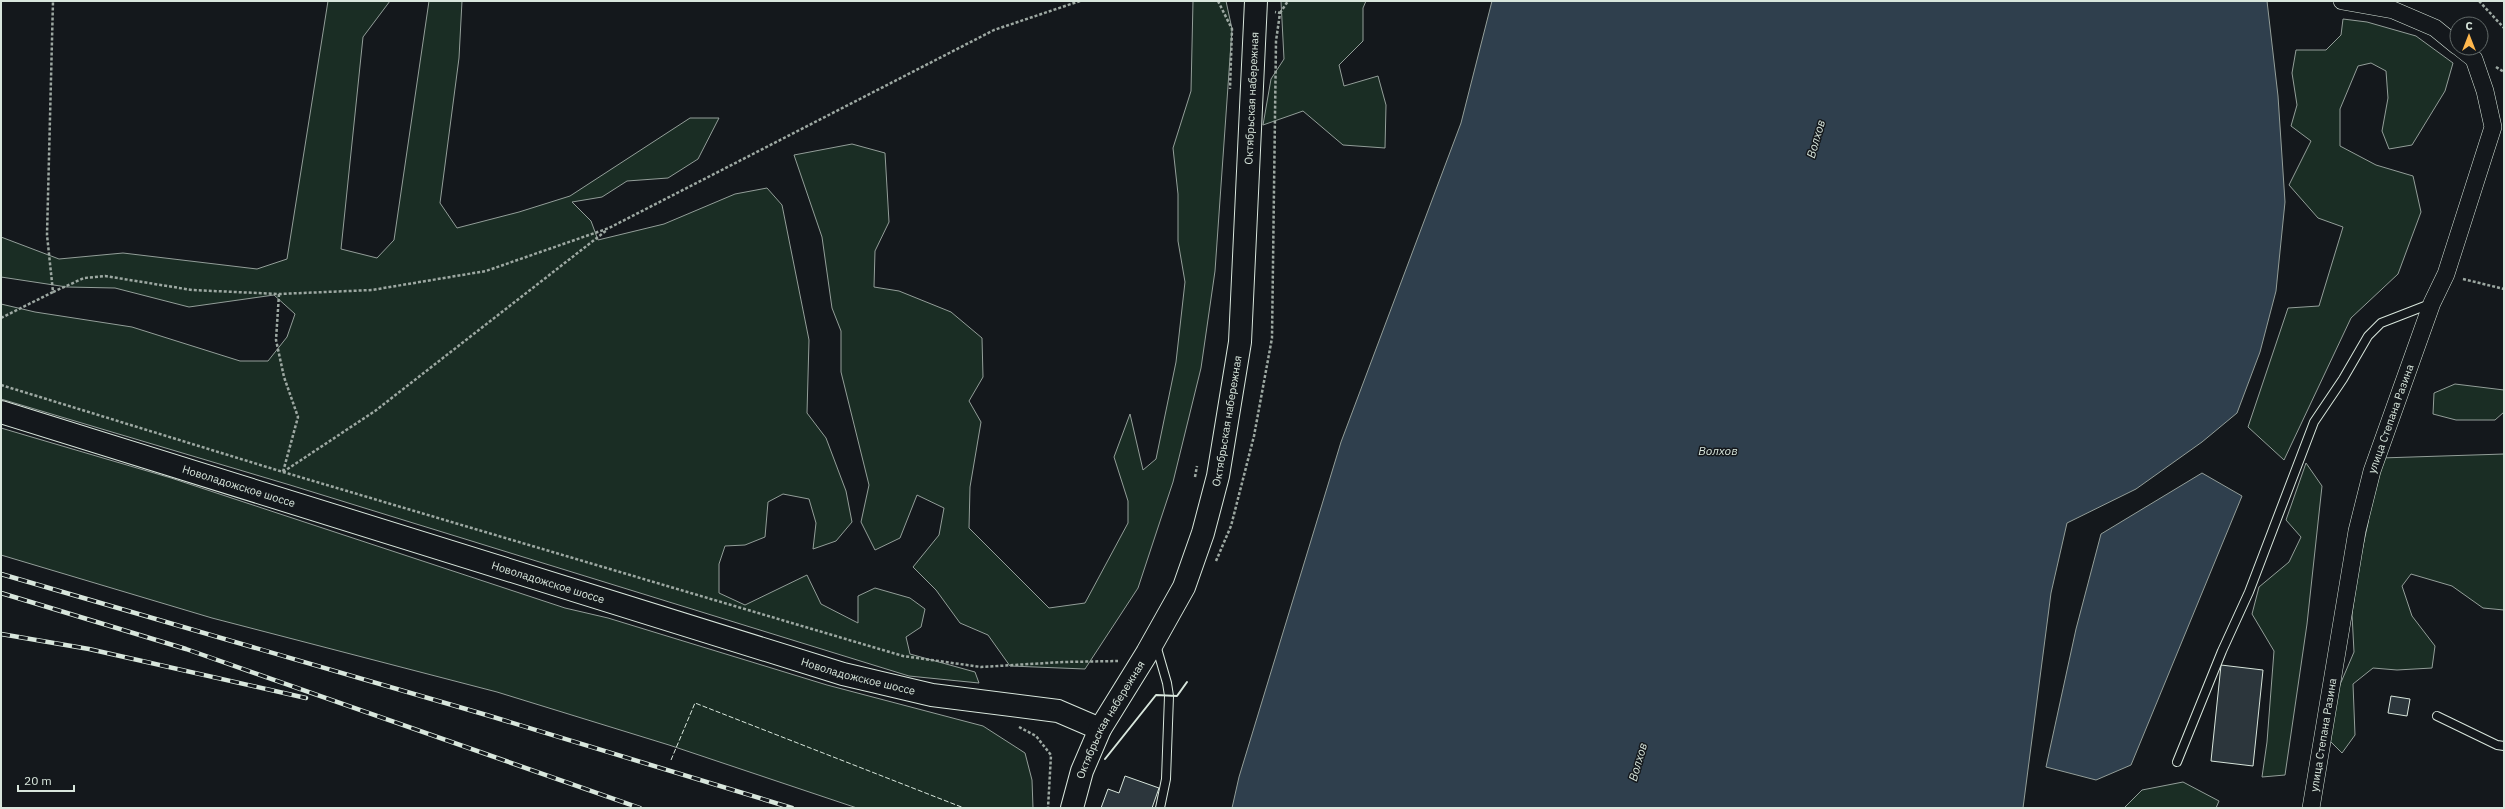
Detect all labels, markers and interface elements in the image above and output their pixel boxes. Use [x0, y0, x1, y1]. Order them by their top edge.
north arrow [2449, 16, 2489, 56]
text: С [2465, 19, 2473, 33]
street label: Октябрьская набережная [1241, 32, 1262, 165]
water label: Волхов [1803, 118, 1828, 160]
street label: Октябрьская набережная [1209, 354, 1245, 488]
street label: улица Степана Разина [2365, 362, 2417, 475]
water label: Волхов [1698, 443, 1738, 458]
street label: Новоладожское шоссе [181, 462, 297, 510]
street label: Новоладожское шоссе [490, 558, 606, 606]
street label: Новоладожское шоссе [799, 654, 917, 698]
street label: Октябрьская набережная [1073, 658, 1148, 780]
street label: улица Степана Разина [2307, 677, 2339, 793]
water label: Волхов [1625, 741, 1650, 783]
scale bar [18, 767, 74, 793]
text: 20 m [24, 773, 52, 788]

